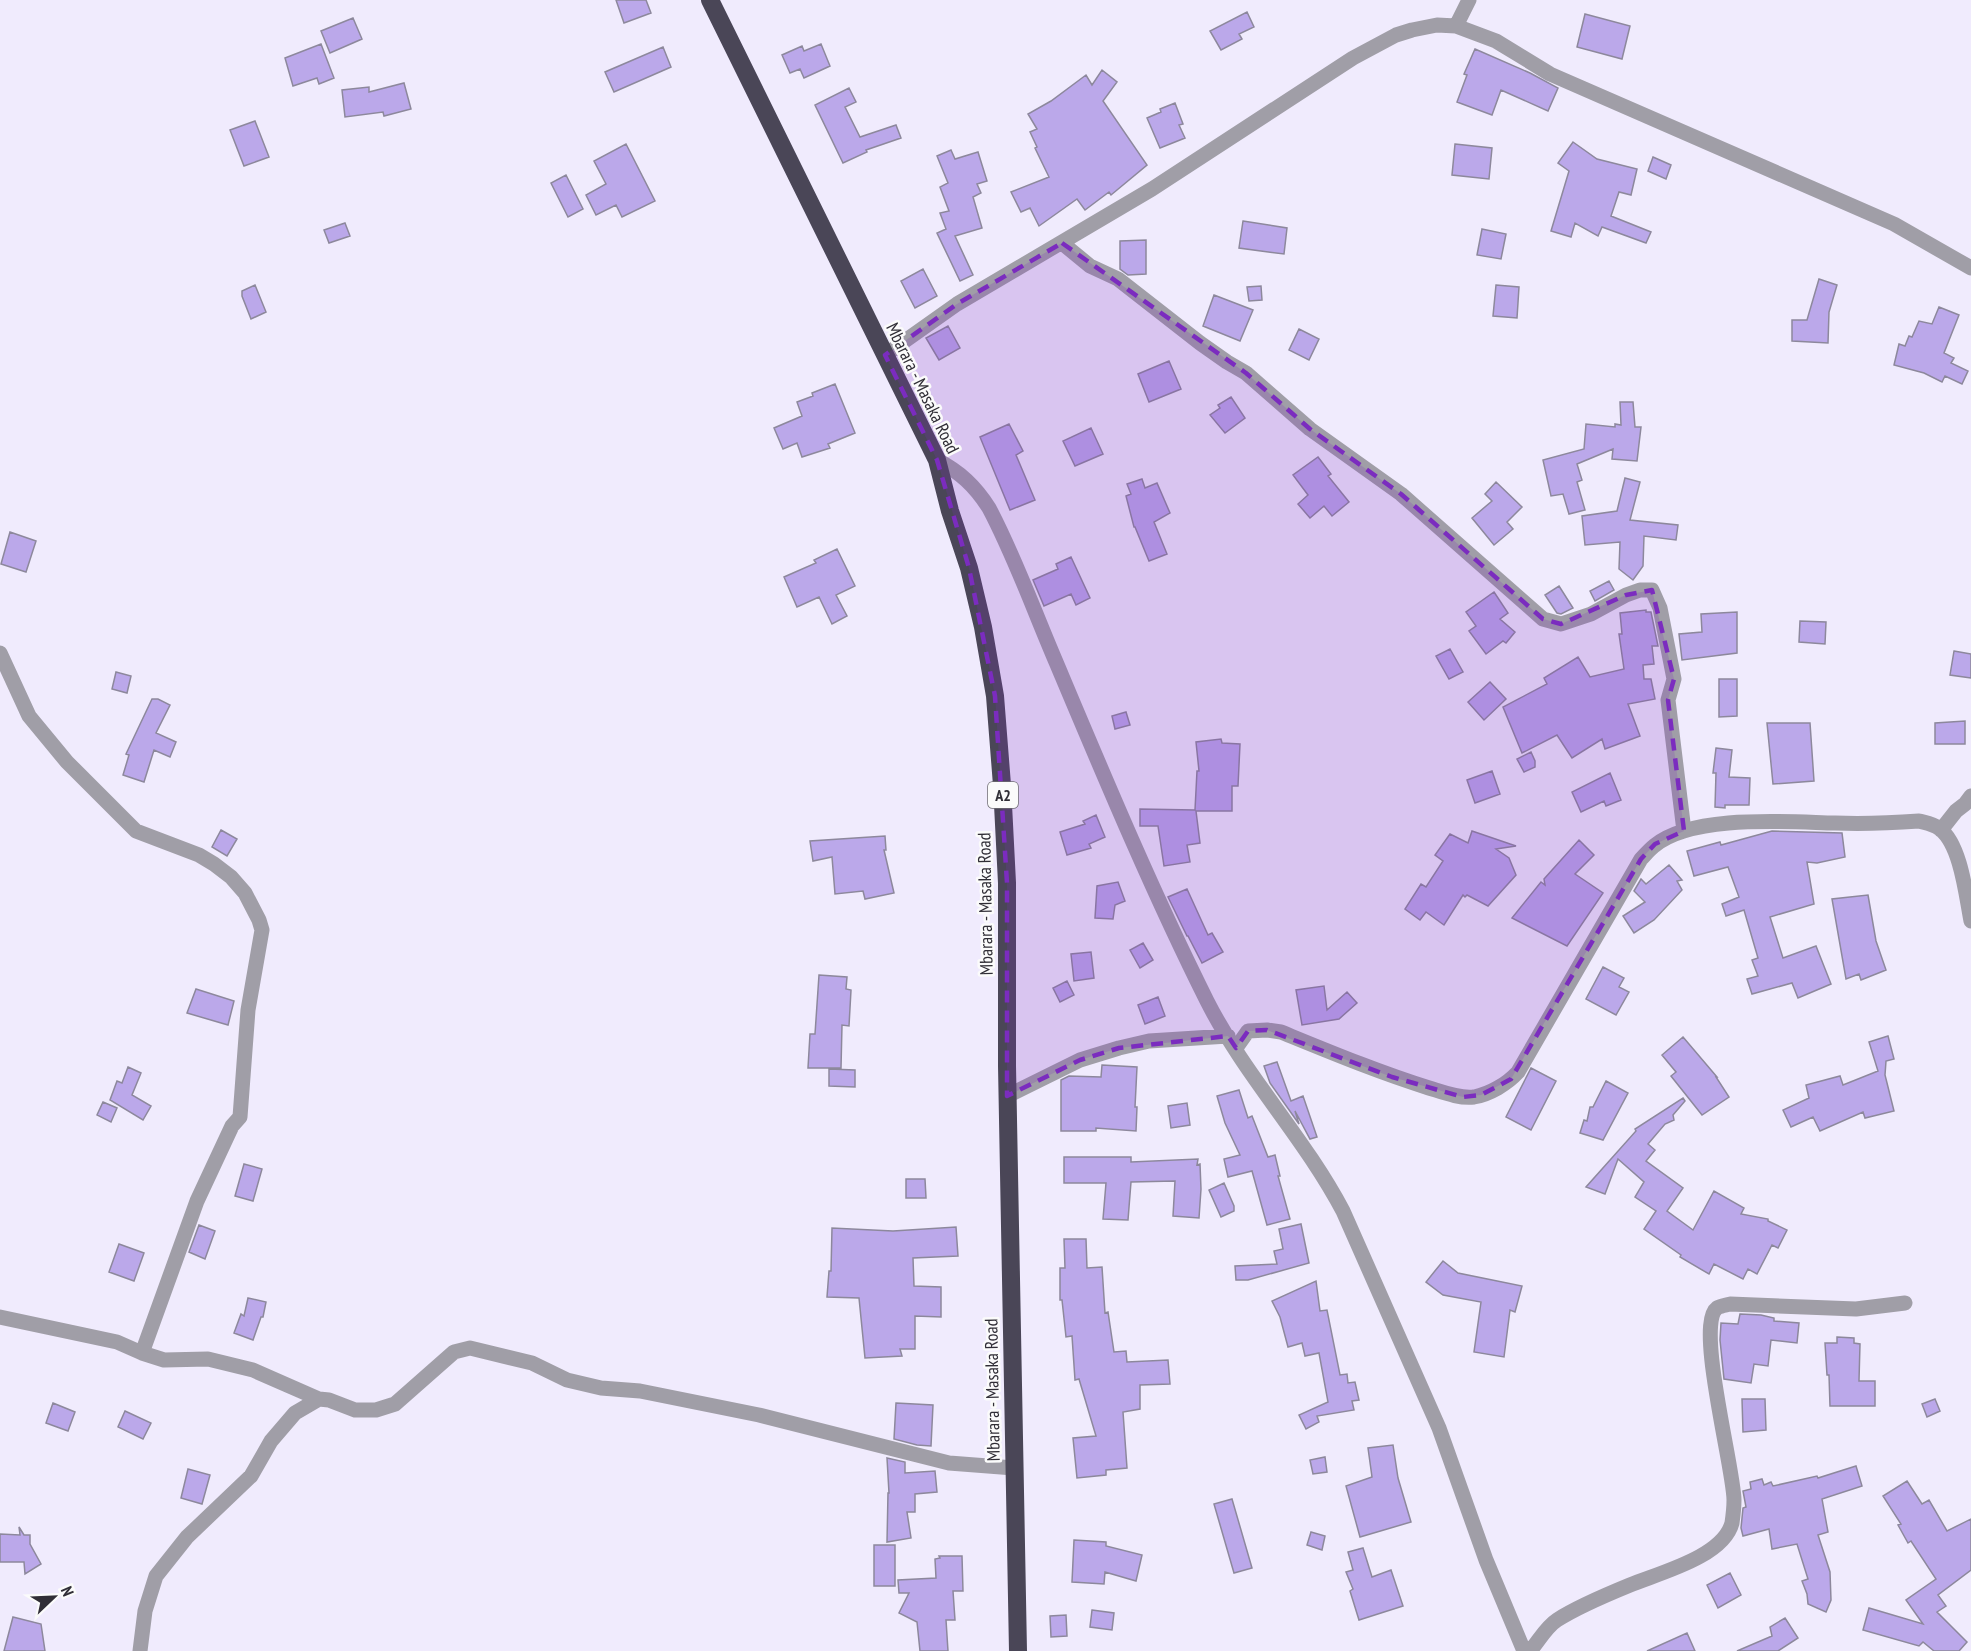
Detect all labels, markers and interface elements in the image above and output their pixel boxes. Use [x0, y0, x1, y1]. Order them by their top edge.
street label: Mbarara - Masaka Road [881, 319, 965, 457]
road number: A2 [988, 782, 1018, 808]
street label: Mbarara - Masaka Road [972, 832, 998, 976]
street label: Mbarara - Masaka Road [979, 1318, 1005, 1462]
north arrow [24, 1567, 84, 1627]
text: N [57, 1583, 79, 1599]

